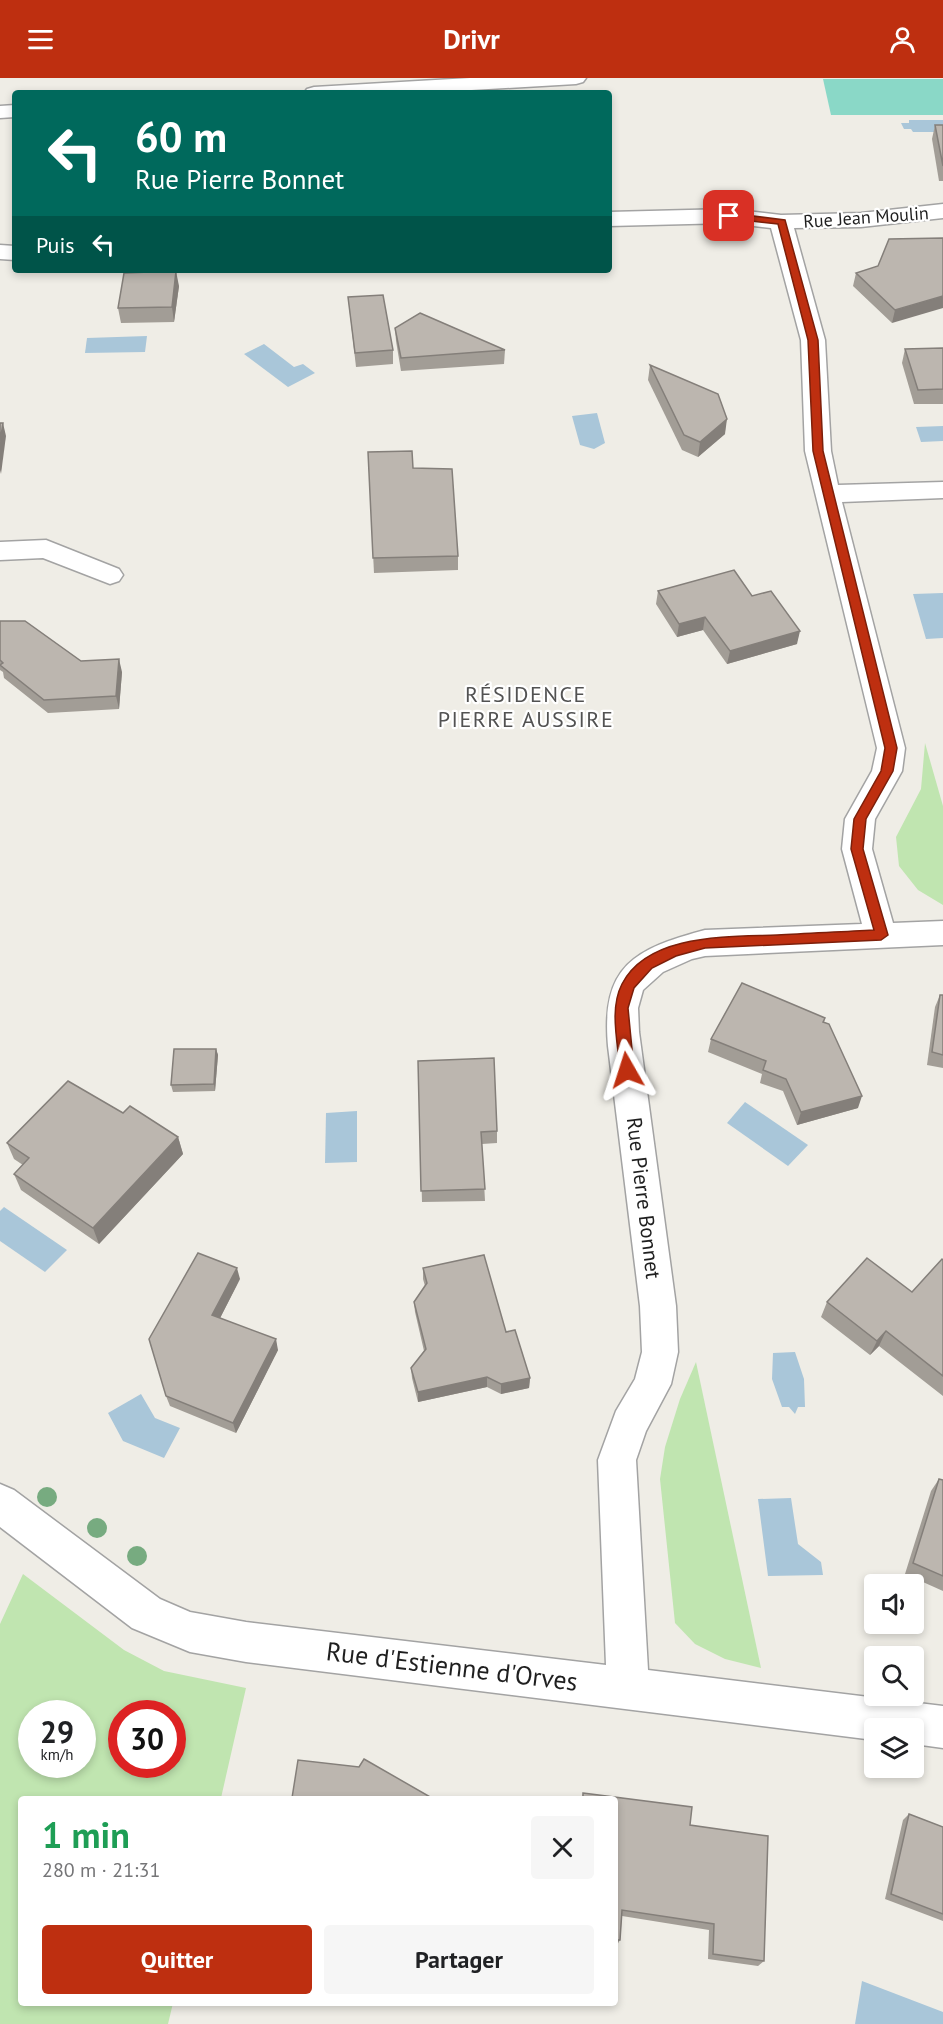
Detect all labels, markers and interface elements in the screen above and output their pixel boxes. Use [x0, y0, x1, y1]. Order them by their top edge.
text: Drivr [443, 22, 500, 56]
icon: menu [24, 23, 57, 56]
icon: person [886, 23, 919, 56]
text: 60 m [135, 109, 227, 164]
icon: left [36, 114, 114, 192]
text: Rue Pierre Bonnet [135, 162, 344, 196]
pin [703, 190, 754, 241]
icon: arrive [712, 199, 745, 232]
street label: Rue Jean Moulin [803, 201, 929, 233]
icon: left [87, 228, 120, 261]
text: Puis [36, 231, 75, 259]
district label: RÉSIDENCE PIERRE AUSSIRE [438, 680, 614, 733]
position arrow [595, 1038, 659, 1102]
street label: Rue Pierre Bonnet [621, 1116, 667, 1280]
map controls [864, 1574, 924, 1778]
button: sound [864, 1574, 924, 1634]
street label: Rue d'Estienne d'Orves [324, 1634, 580, 1698]
button: search [864, 1646, 924, 1706]
speed limit sign: 30 [108, 1700, 186, 1778]
text: 29 [40, 1712, 74, 1751]
button: layers [864, 1718, 924, 1778]
text: km/h [41, 1745, 73, 1764]
text: 1 min [42, 1811, 130, 1858]
button: close [531, 1816, 594, 1879]
text: 280 m · 21:31 [42, 1857, 160, 1883]
button: Quitter [42, 1925, 312, 1994]
button: Partager [324, 1925, 594, 1994]

